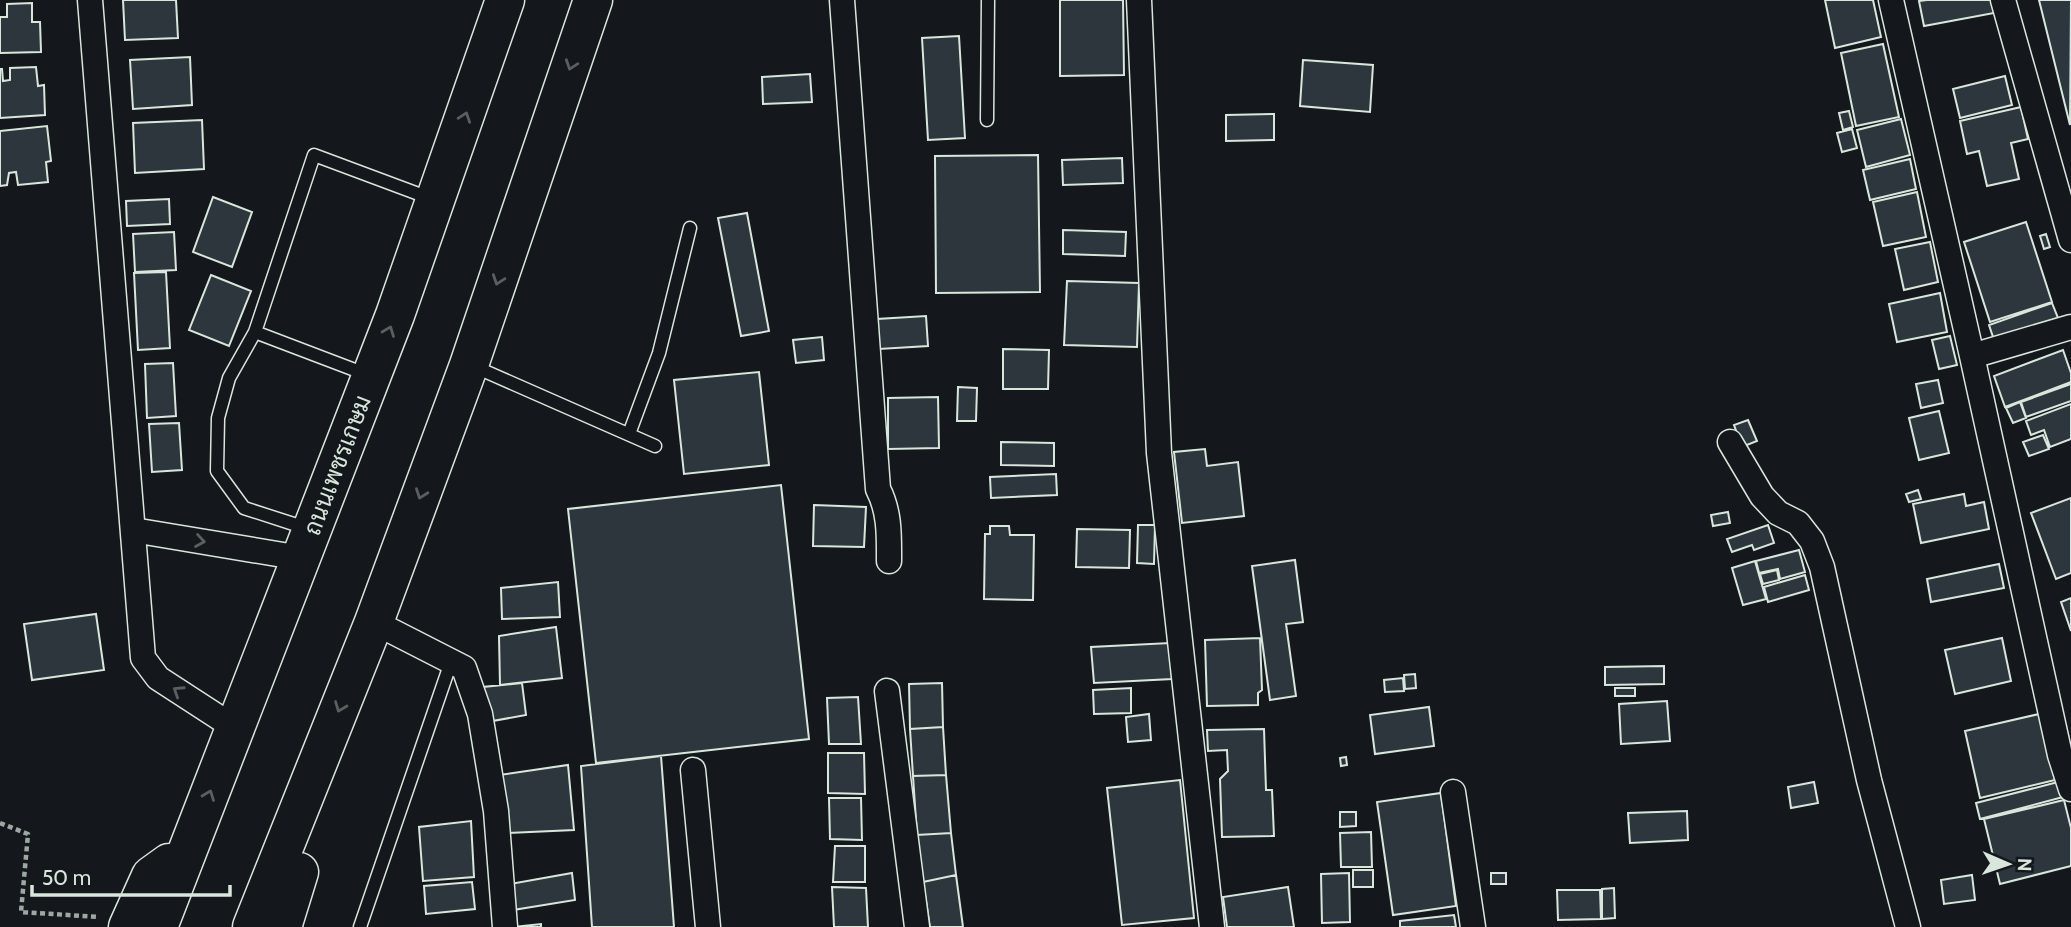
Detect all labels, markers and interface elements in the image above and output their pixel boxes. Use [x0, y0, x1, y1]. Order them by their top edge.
one-way arrow [565, 58, 579, 70]
one-way arrow [457, 111, 471, 123]
one-way arrow [492, 274, 506, 286]
one-way arrow [381, 326, 395, 338]
street label: ถนนเพชรเกษม [297, 391, 377, 539]
one-way arrow [416, 488, 430, 500]
one-way arrow [194, 533, 206, 548]
one-way arrow [173, 687, 186, 699]
one-way arrow [335, 700, 349, 712]
one-way arrow [201, 789, 215, 801]
north arrow [1973, 829, 2043, 899]
scale bar [32, 853, 229, 897]
text: N [2013, 857, 2036, 872]
text: 50 m [42, 865, 91, 890]

